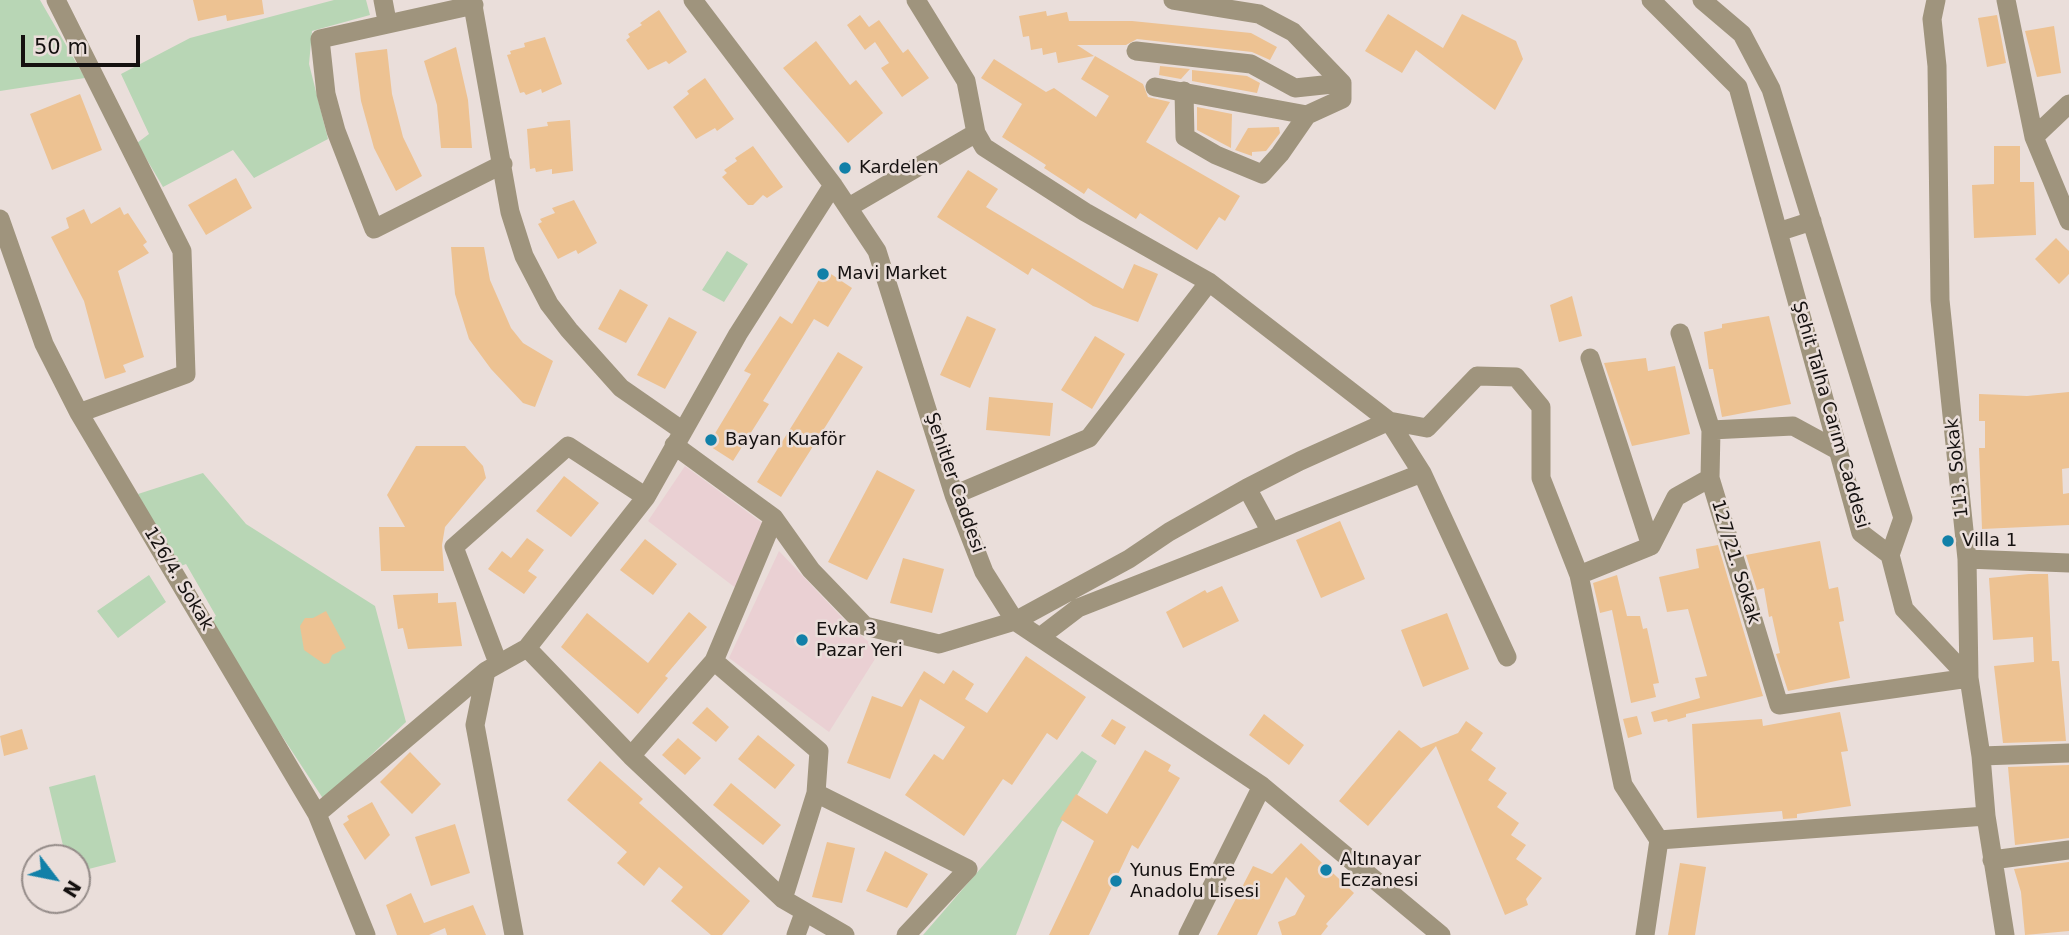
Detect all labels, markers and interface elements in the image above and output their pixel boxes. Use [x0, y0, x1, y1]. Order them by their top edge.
scale bar [24, 21, 144, 65]
text: 50 m [34, 35, 88, 59]
place label: Kardelen [859, 157, 939, 179]
marker: Kardelen [837, 160, 853, 176]
place label: Mavi Market [837, 263, 947, 285]
marker: Mavi Market [815, 266, 831, 282]
street label: Şehit Talha Carım Caddesi [1787, 299, 1873, 531]
street label: Şehitler Caddesi [920, 410, 988, 556]
street label: 113. Sokak [1942, 417, 1974, 519]
place label: Bayan Kuaför [725, 429, 845, 451]
marker: Bayan Kuaför [703, 432, 719, 448]
street label: 127/21. Sokak [1706, 497, 1764, 627]
street label: 126/4. Sokak [139, 523, 217, 635]
place label: Villa 1 [1962, 530, 2017, 552]
marker: Villa 1 [1940, 533, 1956, 549]
place label: Evka 3 Pazar Yeri [816, 619, 903, 662]
marker: Evka 3 Pazar Yeri [794, 632, 810, 648]
north arrow [21, 844, 91, 914]
place label: Altınayar Eczanesi [1340, 849, 1421, 892]
place label: Yunus Emre Anadolu Lisesi [1130, 860, 1259, 903]
marker: Altınayar Eczanesi [1318, 862, 1334, 878]
marker: Yunus Emre Anadolu Lisesi [1108, 873, 1124, 889]
text: N [59, 876, 86, 902]

